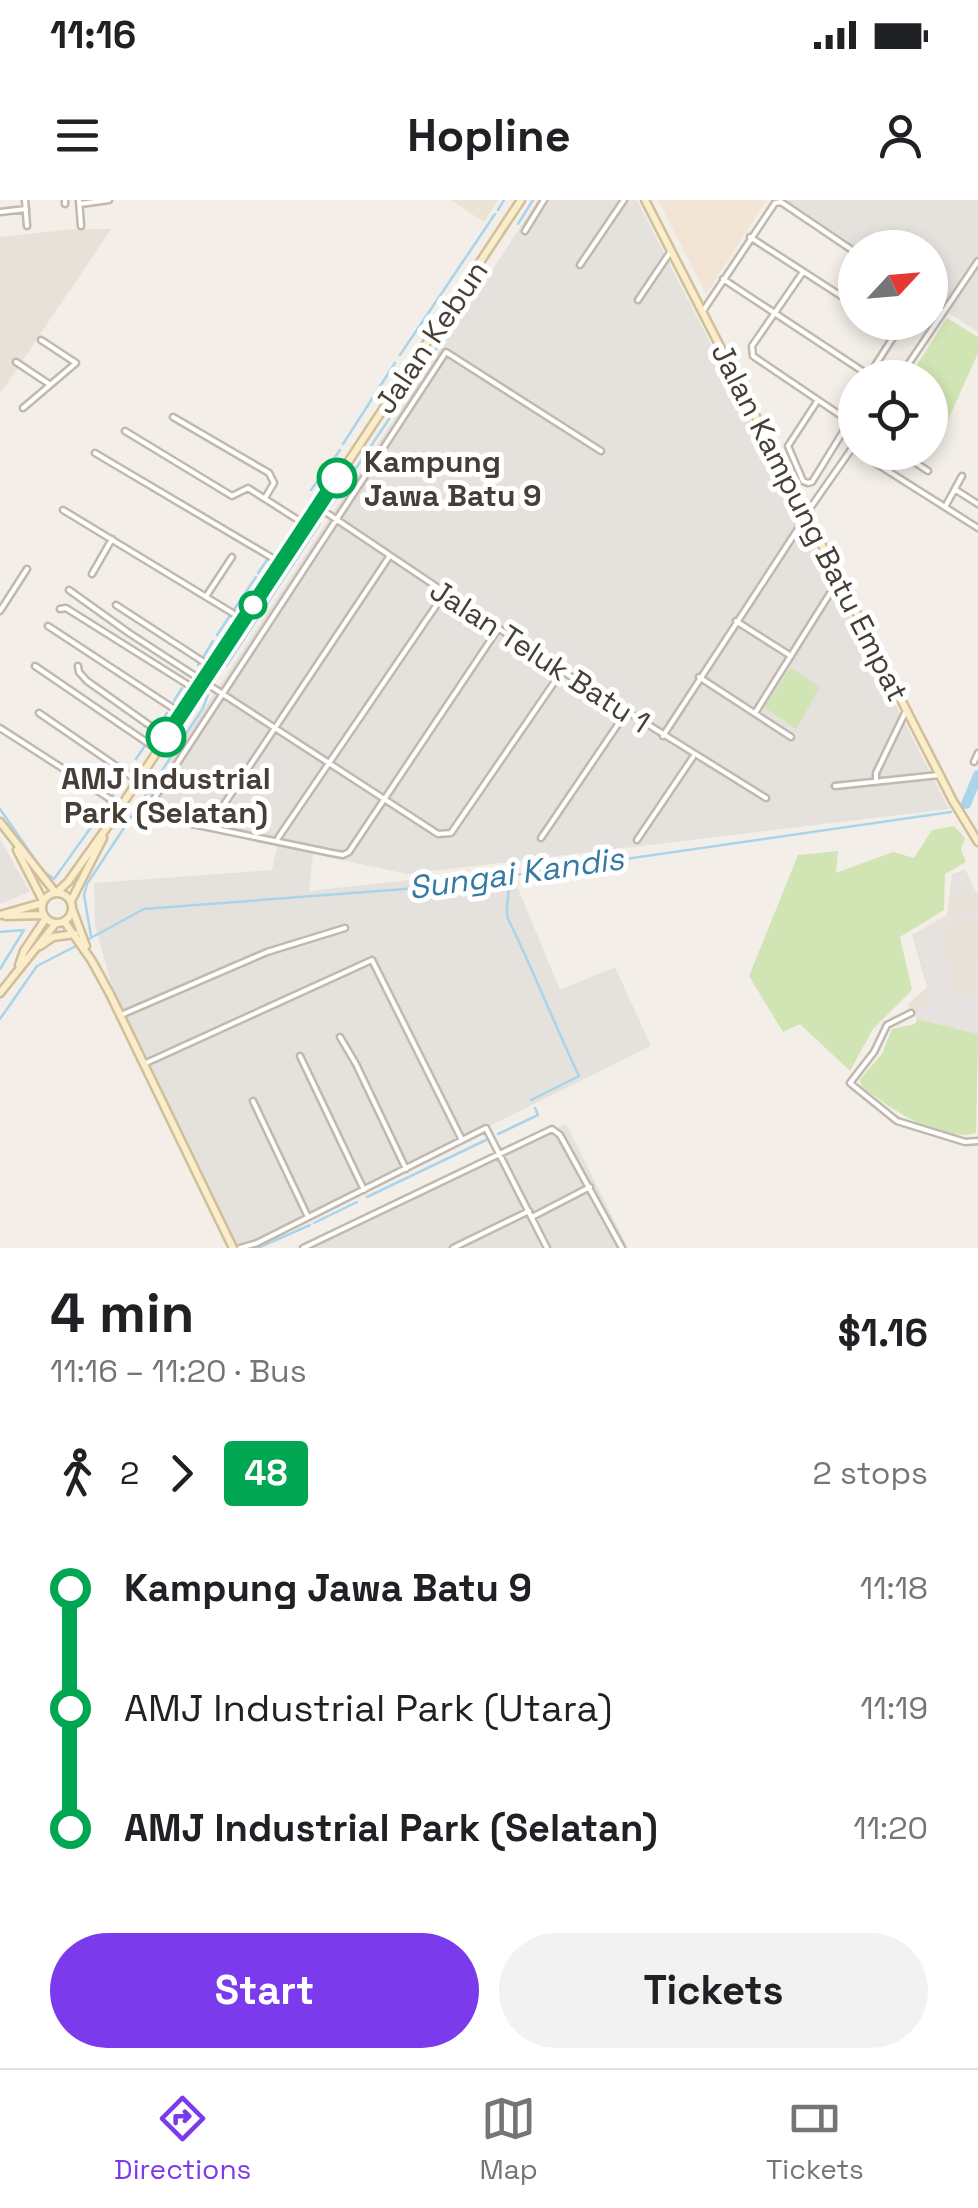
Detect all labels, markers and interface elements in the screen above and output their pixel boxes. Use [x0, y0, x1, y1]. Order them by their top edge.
text: 11:16 [50, 11, 136, 59]
text: Hopline [407, 107, 571, 164]
icon: menu [50, 108, 105, 163]
icon: person [873, 108, 928, 163]
north arrow [838, 230, 948, 340]
map controls [838, 230, 948, 470]
street label: Jalan Kebun [365, 253, 497, 421]
street label: Jalan Kampung Batu Empat [702, 336, 918, 708]
button: locate [838, 360, 948, 470]
place label: Kampung Jawa Batu 9 [364, 442, 542, 515]
marker: Kampung Jawa Batu 9 [318, 459, 356, 497]
street label: Jalan Teluk Batu 1 [423, 570, 657, 742]
unlabelled marker [240, 592, 266, 618]
marker: AMJ Industrial Park (Selatan) [147, 718, 185, 756]
place label: AMJ Industrial Park (Selatan) [61, 759, 271, 832]
water label: Sungai Kandis [406, 838, 627, 908]
text: 4 min [50, 1278, 194, 1348]
text: $1.16 [838, 1309, 928, 1357]
text: 11:16 – 11:20 · Bus [50, 1351, 307, 1391]
icon: walk [50, 1446, 105, 1501]
icon: forward [154, 1446, 209, 1501]
text: 48 [244, 1451, 288, 1495]
text: 2 [120, 1453, 139, 1493]
text: 2 stops [813, 1453, 928, 1493]
text: Kampung Jawa Batu 9 [124, 1564, 532, 1612]
text: 11:18 [860, 1568, 928, 1608]
text: AMJ Industrial Park (Utara) [124, 1684, 612, 1732]
text: 11:19 [860, 1688, 928, 1728]
text: AMJ Industrial Park (Selatan) [124, 1804, 658, 1852]
text: 11:20 [853, 1808, 928, 1848]
button: Start [50, 1933, 479, 2048]
button: Tickets [499, 1933, 928, 2048]
tab: Directions [114, 2091, 251, 2187]
tab: Map [480, 2091, 538, 2187]
tab: Tickets [766, 2091, 864, 2187]

